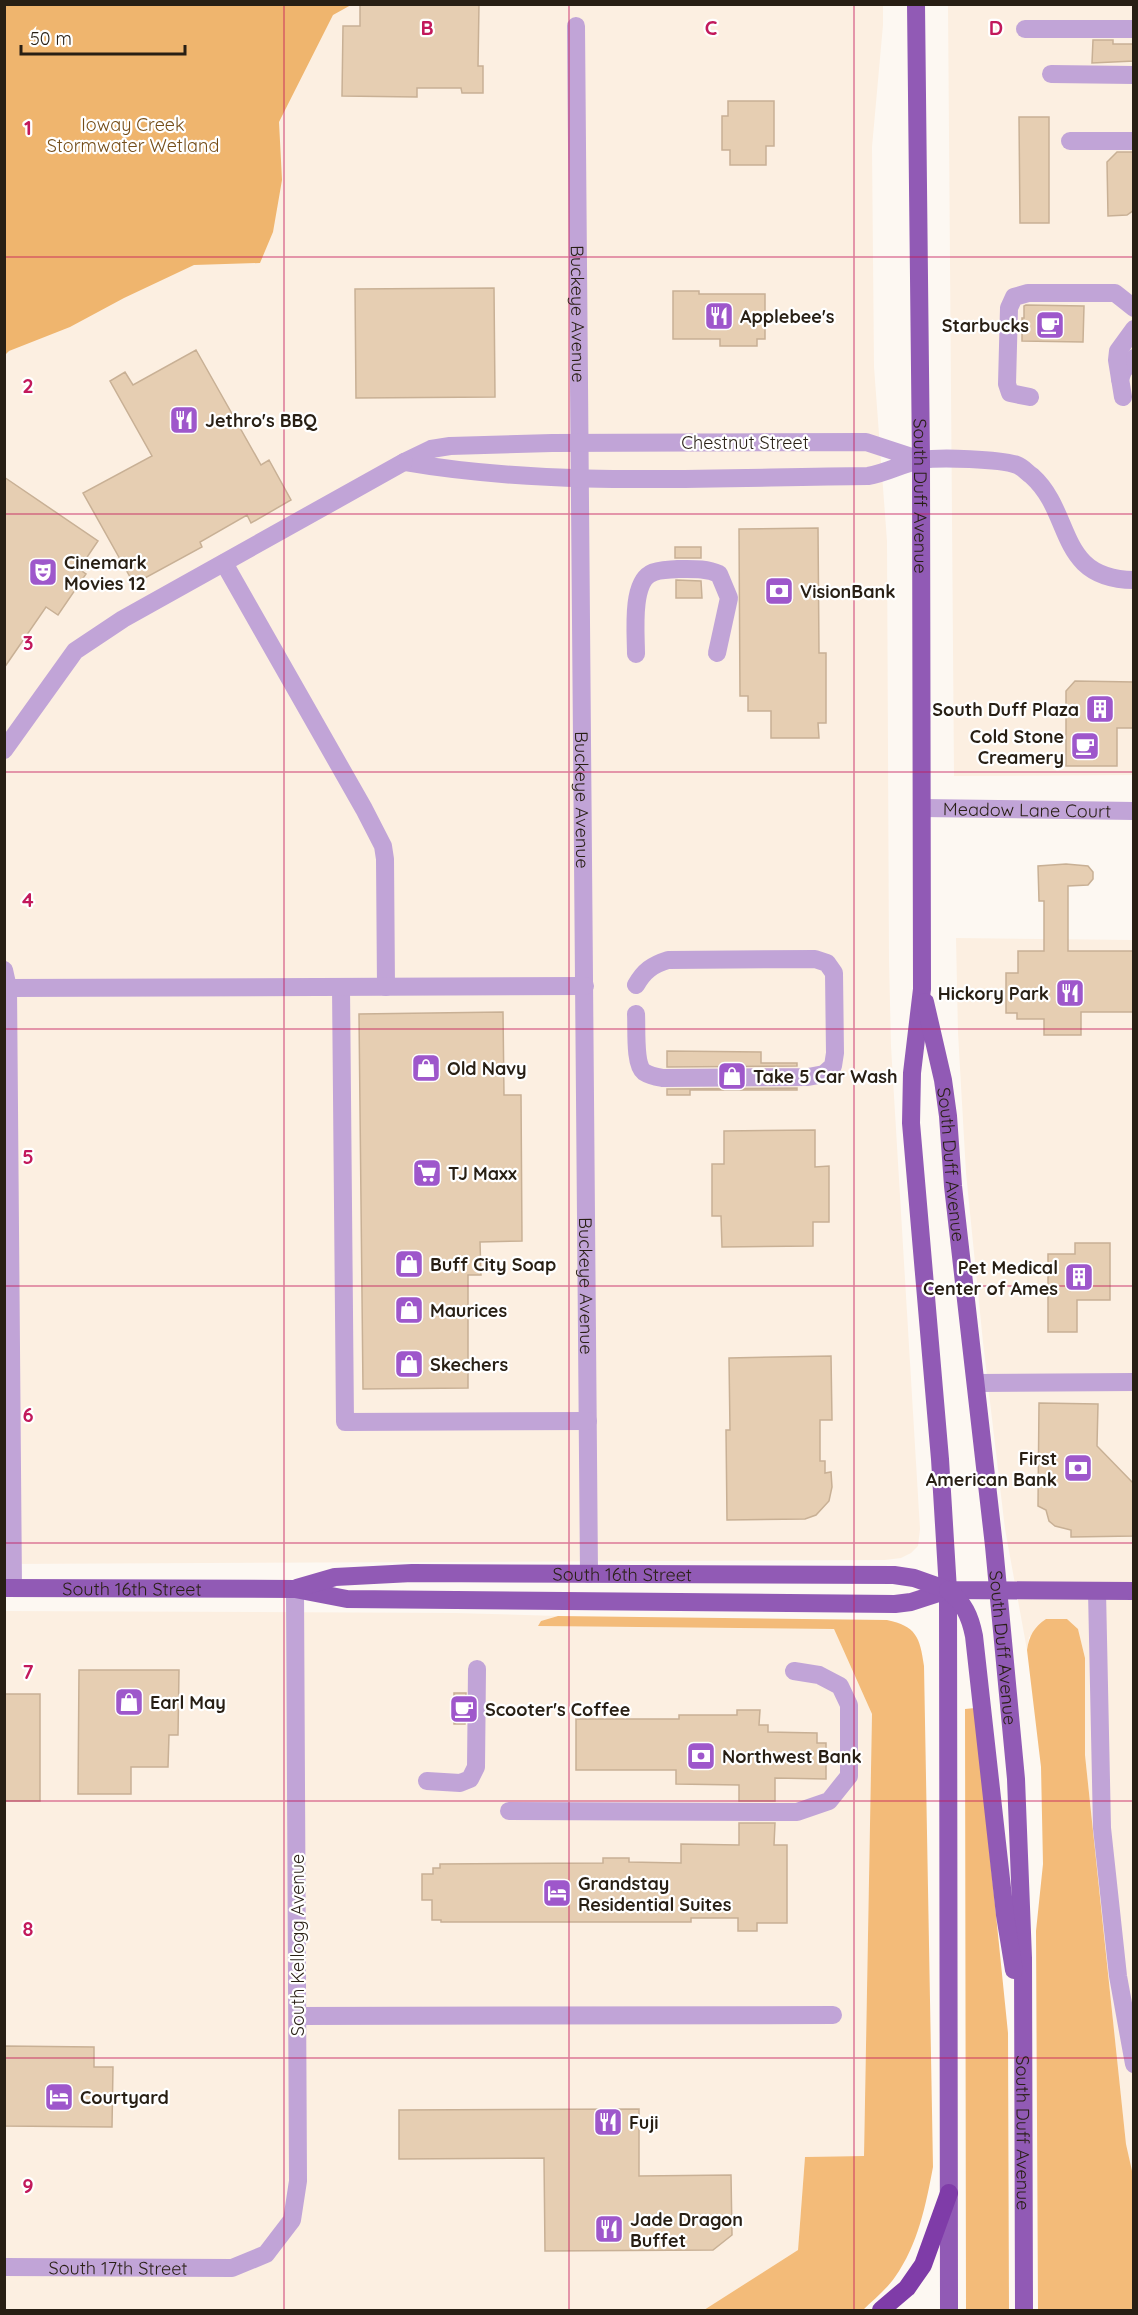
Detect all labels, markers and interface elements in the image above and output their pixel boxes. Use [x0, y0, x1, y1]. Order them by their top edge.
text: B [420, 15, 434, 40]
text: C [705, 15, 718, 40]
text: D [989, 15, 1003, 40]
scale bar [21, 18, 184, 56]
text: 50 m [30, 27, 72, 50]
park label: Ioway Creek Stormwater Wetland [47, 113, 219, 157]
text: 1 [24, 115, 32, 140]
street label: Buckeye Avenue [566, 245, 590, 383]
restaurant icon: Applebee's [703, 300, 735, 332]
place label: Applebee's [740, 305, 835, 328]
cafe icon: Starbucks [1034, 309, 1066, 341]
place label: Starbucks [942, 314, 1029, 337]
text: 2 [22, 373, 34, 398]
restaurant icon: Jethro's BBQ [168, 404, 200, 436]
place label: Jethro's BBQ [205, 409, 318, 432]
street label: South Duff Avenue [909, 418, 933, 574]
street label: Chestnut Street [681, 431, 809, 454]
place label: Cinemark Movies 12 [64, 551, 147, 595]
theatre icon: Cinemark Movies 12 [27, 556, 59, 588]
bank icon: VisionBank [763, 575, 795, 607]
place label: VisionBank [800, 580, 895, 603]
text: 3 [23, 630, 33, 655]
building icon: South Duff Plaza [1084, 693, 1116, 725]
place label: South Duff Plaza [932, 698, 1079, 721]
place label: Cold Stone Creamery [970, 725, 1064, 769]
cafe icon: Cold Stone Creamery [1069, 730, 1101, 762]
street label: Buckeye Avenue [570, 731, 595, 869]
street label: Meadow Lane Court [943, 797, 1111, 822]
text: 4 [22, 887, 34, 912]
restaurant icon: Hickory Park [1054, 977, 1086, 1009]
place label: Hickory Park [938, 982, 1049, 1005]
shop icon: Old Navy [410, 1052, 442, 1084]
place label: Old Navy [447, 1057, 527, 1080]
shop icon: Take 5 Car Wash [716, 1060, 748, 1092]
place label: Take 5 Car Wash [753, 1065, 897, 1088]
street label: South Duff Avenue [933, 1086, 971, 1243]
text: 5 [22, 1144, 34, 1169]
supermarket icon: TJ Maxx [411, 1157, 443, 1189]
place label: TJ Maxx [448, 1162, 517, 1185]
street label: Buckeye Avenue [575, 1217, 599, 1355]
shop icon: Buff City Soap [393, 1248, 425, 1280]
place label: Buff City Soap [430, 1253, 556, 1276]
place label: Pet Medical Center of Ames [923, 1256, 1058, 1300]
building icon: Pet Medical Center of Ames [1063, 1261, 1095, 1293]
shop icon: Maurices [393, 1294, 425, 1326]
place label: Maurices [430, 1299, 507, 1322]
shop icon: Skechers [393, 1348, 425, 1380]
place label: Skechers [430, 1353, 509, 1376]
text: 6 [22, 1402, 34, 1427]
place label: First American Bank [926, 1447, 1057, 1491]
bank icon: First American Bank [1062, 1452, 1094, 1484]
street label: South 16th Street [553, 1562, 692, 1586]
street label: South Duff Avenue [985, 1569, 1022, 1726]
street label: South 16th Street [62, 1577, 202, 1600]
text: 7 [23, 1659, 34, 1684]
shop icon: Earl May [113, 1686, 145, 1718]
place label: Earl May [150, 1691, 226, 1714]
cafe icon: Scooter's Coffee [448, 1693, 480, 1725]
place label: Scooter's Coffee [485, 1698, 630, 1721]
bank icon: Northwest Bank [685, 1740, 717, 1772]
place label: Northwest Bank [722, 1745, 862, 1768]
street label: South Kellogg Avenue [286, 1854, 309, 2036]
place label: Grandstay Residential Suites [578, 1872, 732, 1916]
hotel icon: Grandstay Residential Suites [541, 1877, 573, 1909]
text: 8 [23, 1916, 34, 1941]
street label: South Duff Avenue [1012, 2055, 1035, 2211]
hotel icon: Courtyard [43, 2081, 75, 2113]
place label: Courtyard [80, 2086, 169, 2109]
restaurant icon: Fuji [592, 2106, 624, 2138]
place label: Fuji [629, 2111, 659, 2134]
text: 9 [22, 2173, 34, 2198]
place label: Jade Dragon Buffet [630, 2208, 743, 2252]
restaurant icon: Jade Dragon Buffet [593, 2213, 625, 2245]
street label: South 17th Street [48, 2256, 188, 2279]

